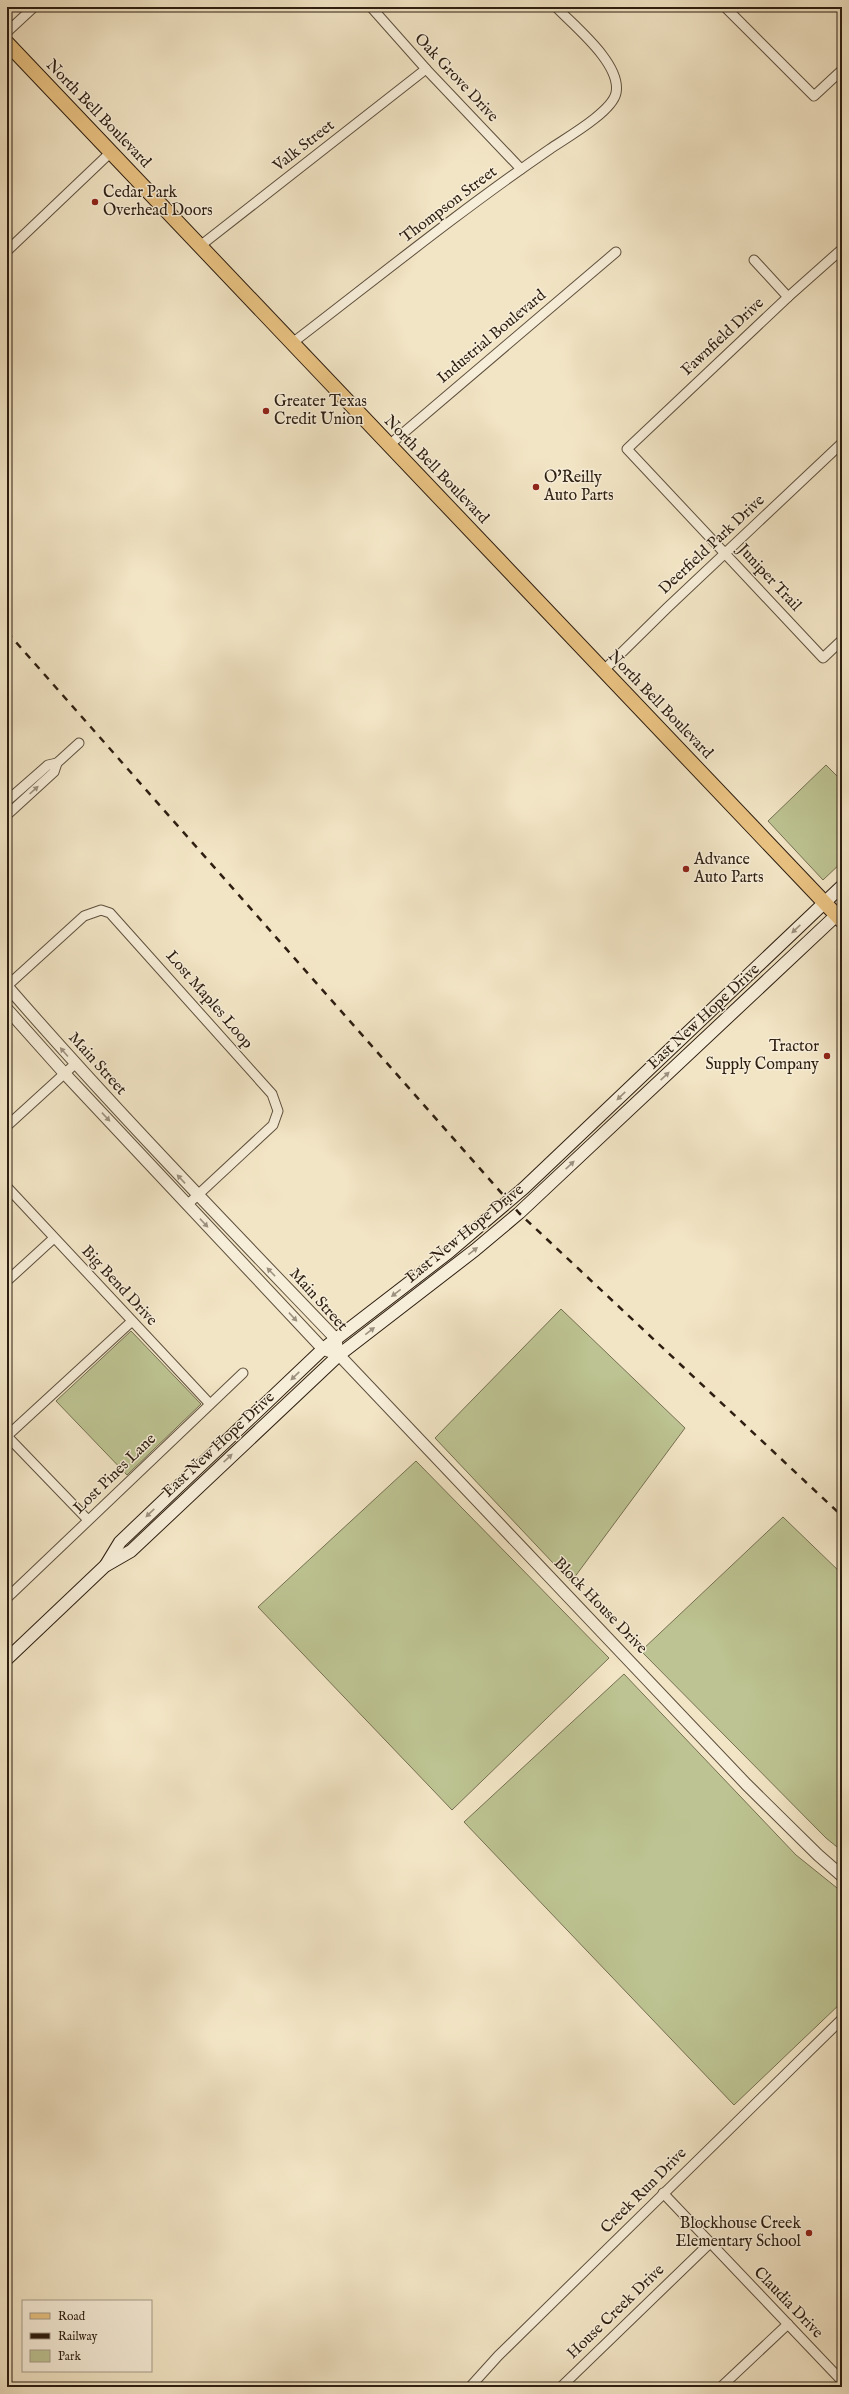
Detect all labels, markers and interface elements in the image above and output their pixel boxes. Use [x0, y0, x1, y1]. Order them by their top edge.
street label: Oak Grove Drive [410, 29, 502, 127]
street label: North Bell Boulevard [41, 56, 155, 173]
street label: Valk Street [268, 115, 339, 177]
street label: Thompson Street [397, 162, 502, 248]
place label: Cedar Park Overhead Doors [103, 183, 213, 221]
marker: Cedar Park Overhead Doors [90, 197, 100, 207]
street label: Industrial Boulevard [434, 285, 551, 388]
street label: Fawnfield Drive [677, 294, 769, 380]
place label: Greater Texas Credit Union [274, 392, 367, 430]
marker: Greater Texas Credit Union [261, 406, 271, 416]
street label: North Bell Boulevard [379, 412, 493, 529]
place label: O'Reilly Auto Parts [543, 468, 614, 506]
marker: O'Reilly Auto Parts [531, 482, 541, 492]
street label: Deerfield Park Drive [655, 491, 769, 599]
street label: Juniper Trail [732, 539, 806, 616]
street label: North Bell Boulevard [603, 647, 717, 764]
one-way arrow [29, 786, 39, 795]
place label: Advance Auto Parts [693, 850, 764, 888]
marker: Advance Auto Parts [681, 864, 691, 874]
one-way arrow [791, 925, 801, 934]
street label: Lost Maples Loop [161, 947, 257, 1053]
street label: East New Hope Drive [644, 960, 764, 1074]
street label: Main Street [63, 1028, 131, 1100]
place label: Tractor Supply Company [705, 1037, 819, 1075]
one-way arrow [60, 1047, 69, 1056]
marker: Tractor Supply Company [822, 1051, 832, 1061]
one-way arrow [660, 1072, 669, 1081]
one-way arrow [616, 1091, 626, 1101]
one-way arrow [101, 1112, 110, 1123]
one-way arrow [565, 1160, 575, 1170]
one-way arrow [176, 1174, 186, 1184]
street label: East New Hope Drive [402, 1180, 528, 1288]
one-way arrow [199, 1218, 209, 1228]
street label: Big Bend Drive [77, 1242, 161, 1330]
one-way arrow [467, 1247, 478, 1256]
street label: Main Street [284, 1264, 352, 1336]
one-way arrow [266, 1267, 276, 1277]
one-way arrow [391, 1288, 402, 1297]
one-way arrow [289, 1312, 298, 1322]
one-way arrow [364, 1326, 375, 1335]
one-way arrow [290, 1371, 300, 1381]
street label: East New Hope Drive [159, 1388, 279, 1502]
street label: Lost Pines Lane [69, 1429, 161, 1519]
one-way arrow [223, 1454, 232, 1463]
one-way arrow [145, 1508, 154, 1517]
street label: Block House Drive [549, 1554, 651, 1658]
street label: Creek Run Drive [597, 2144, 691, 2238]
place label: Blockhouse Creek Elementary School [675, 2214, 802, 2252]
marker: Blockhouse Creek Elementary School [804, 2228, 814, 2238]
street label: House Creek Drive [563, 2260, 669, 2364]
street label: Claudia Drive [749, 2263, 827, 2343]
legend [22, 2300, 152, 2372]
text: Road [58, 2309, 86, 2324]
text: Railway [58, 2329, 97, 2344]
text: Park [58, 2349, 81, 2364]

